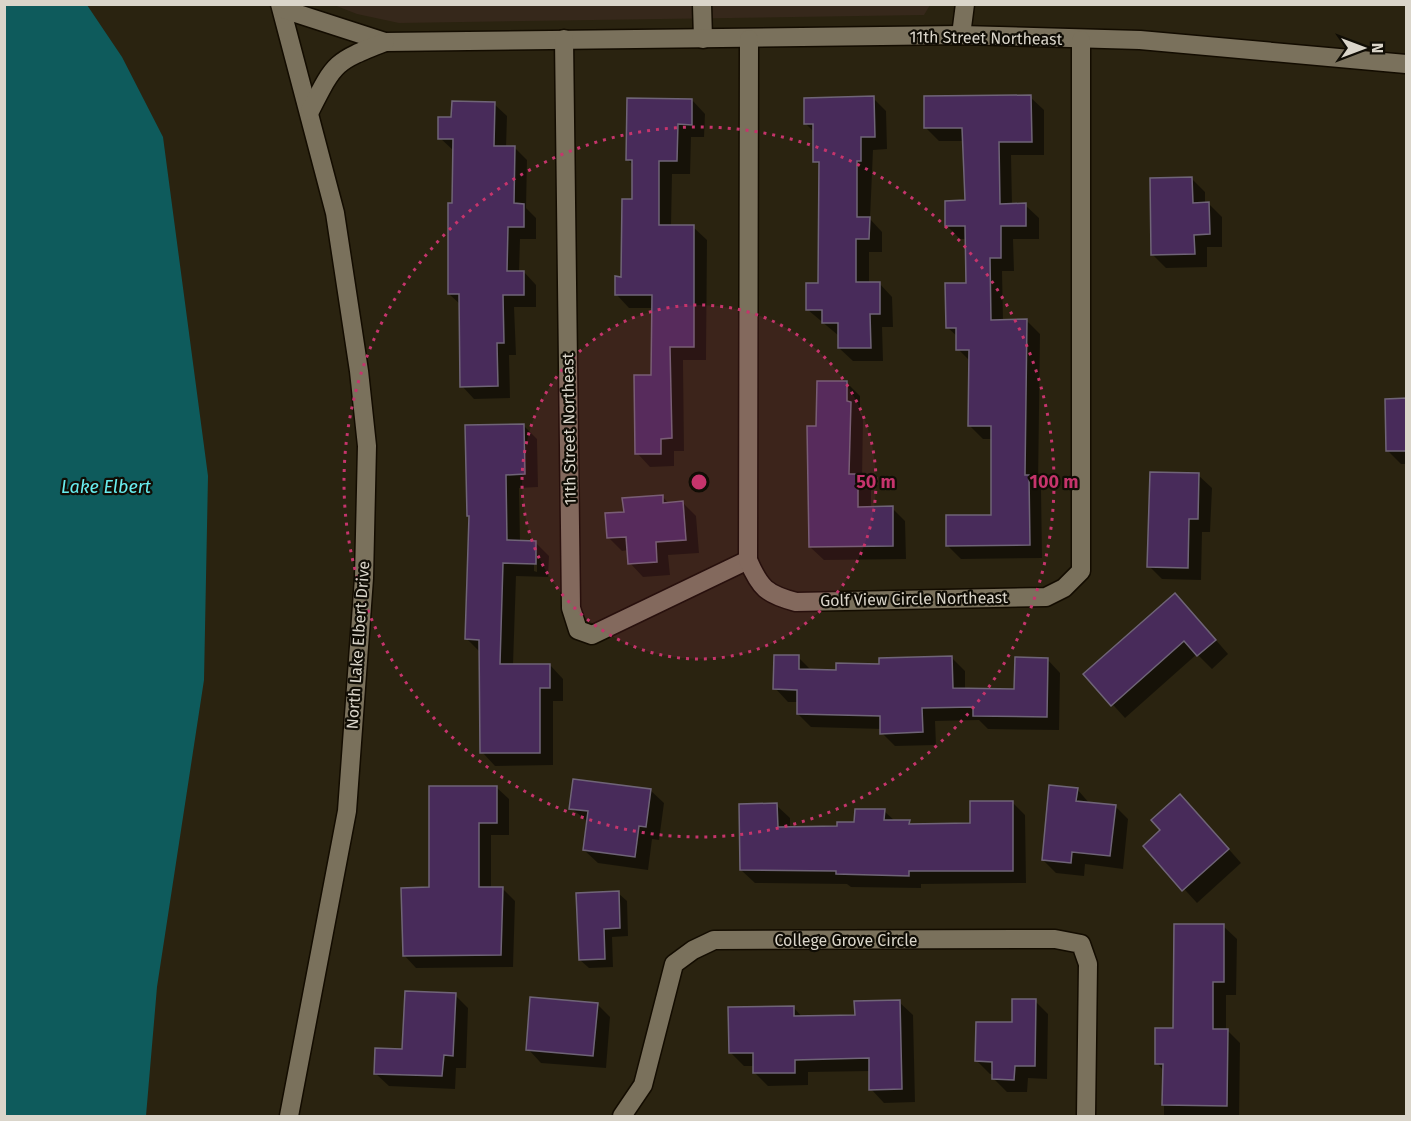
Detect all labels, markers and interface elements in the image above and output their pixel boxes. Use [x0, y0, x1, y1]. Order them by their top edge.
north arrow [1333, 18, 1393, 78]
street label: 11th Street Northeast [910, 27, 1063, 49]
text: N [1368, 43, 1387, 53]
street label: 11th Street Northeast [558, 352, 580, 505]
text: 50 m [856, 471, 896, 493]
text: 100 m [1030, 471, 1078, 493]
centre of rings [689, 472, 709, 492]
water label: Lake Elbert [61, 476, 152, 498]
street label: North Lake Elbert Drive [343, 560, 373, 730]
street label: Golf View Circle Northeast [820, 588, 1008, 610]
street label: College Grove Circle [774, 931, 918, 950]

